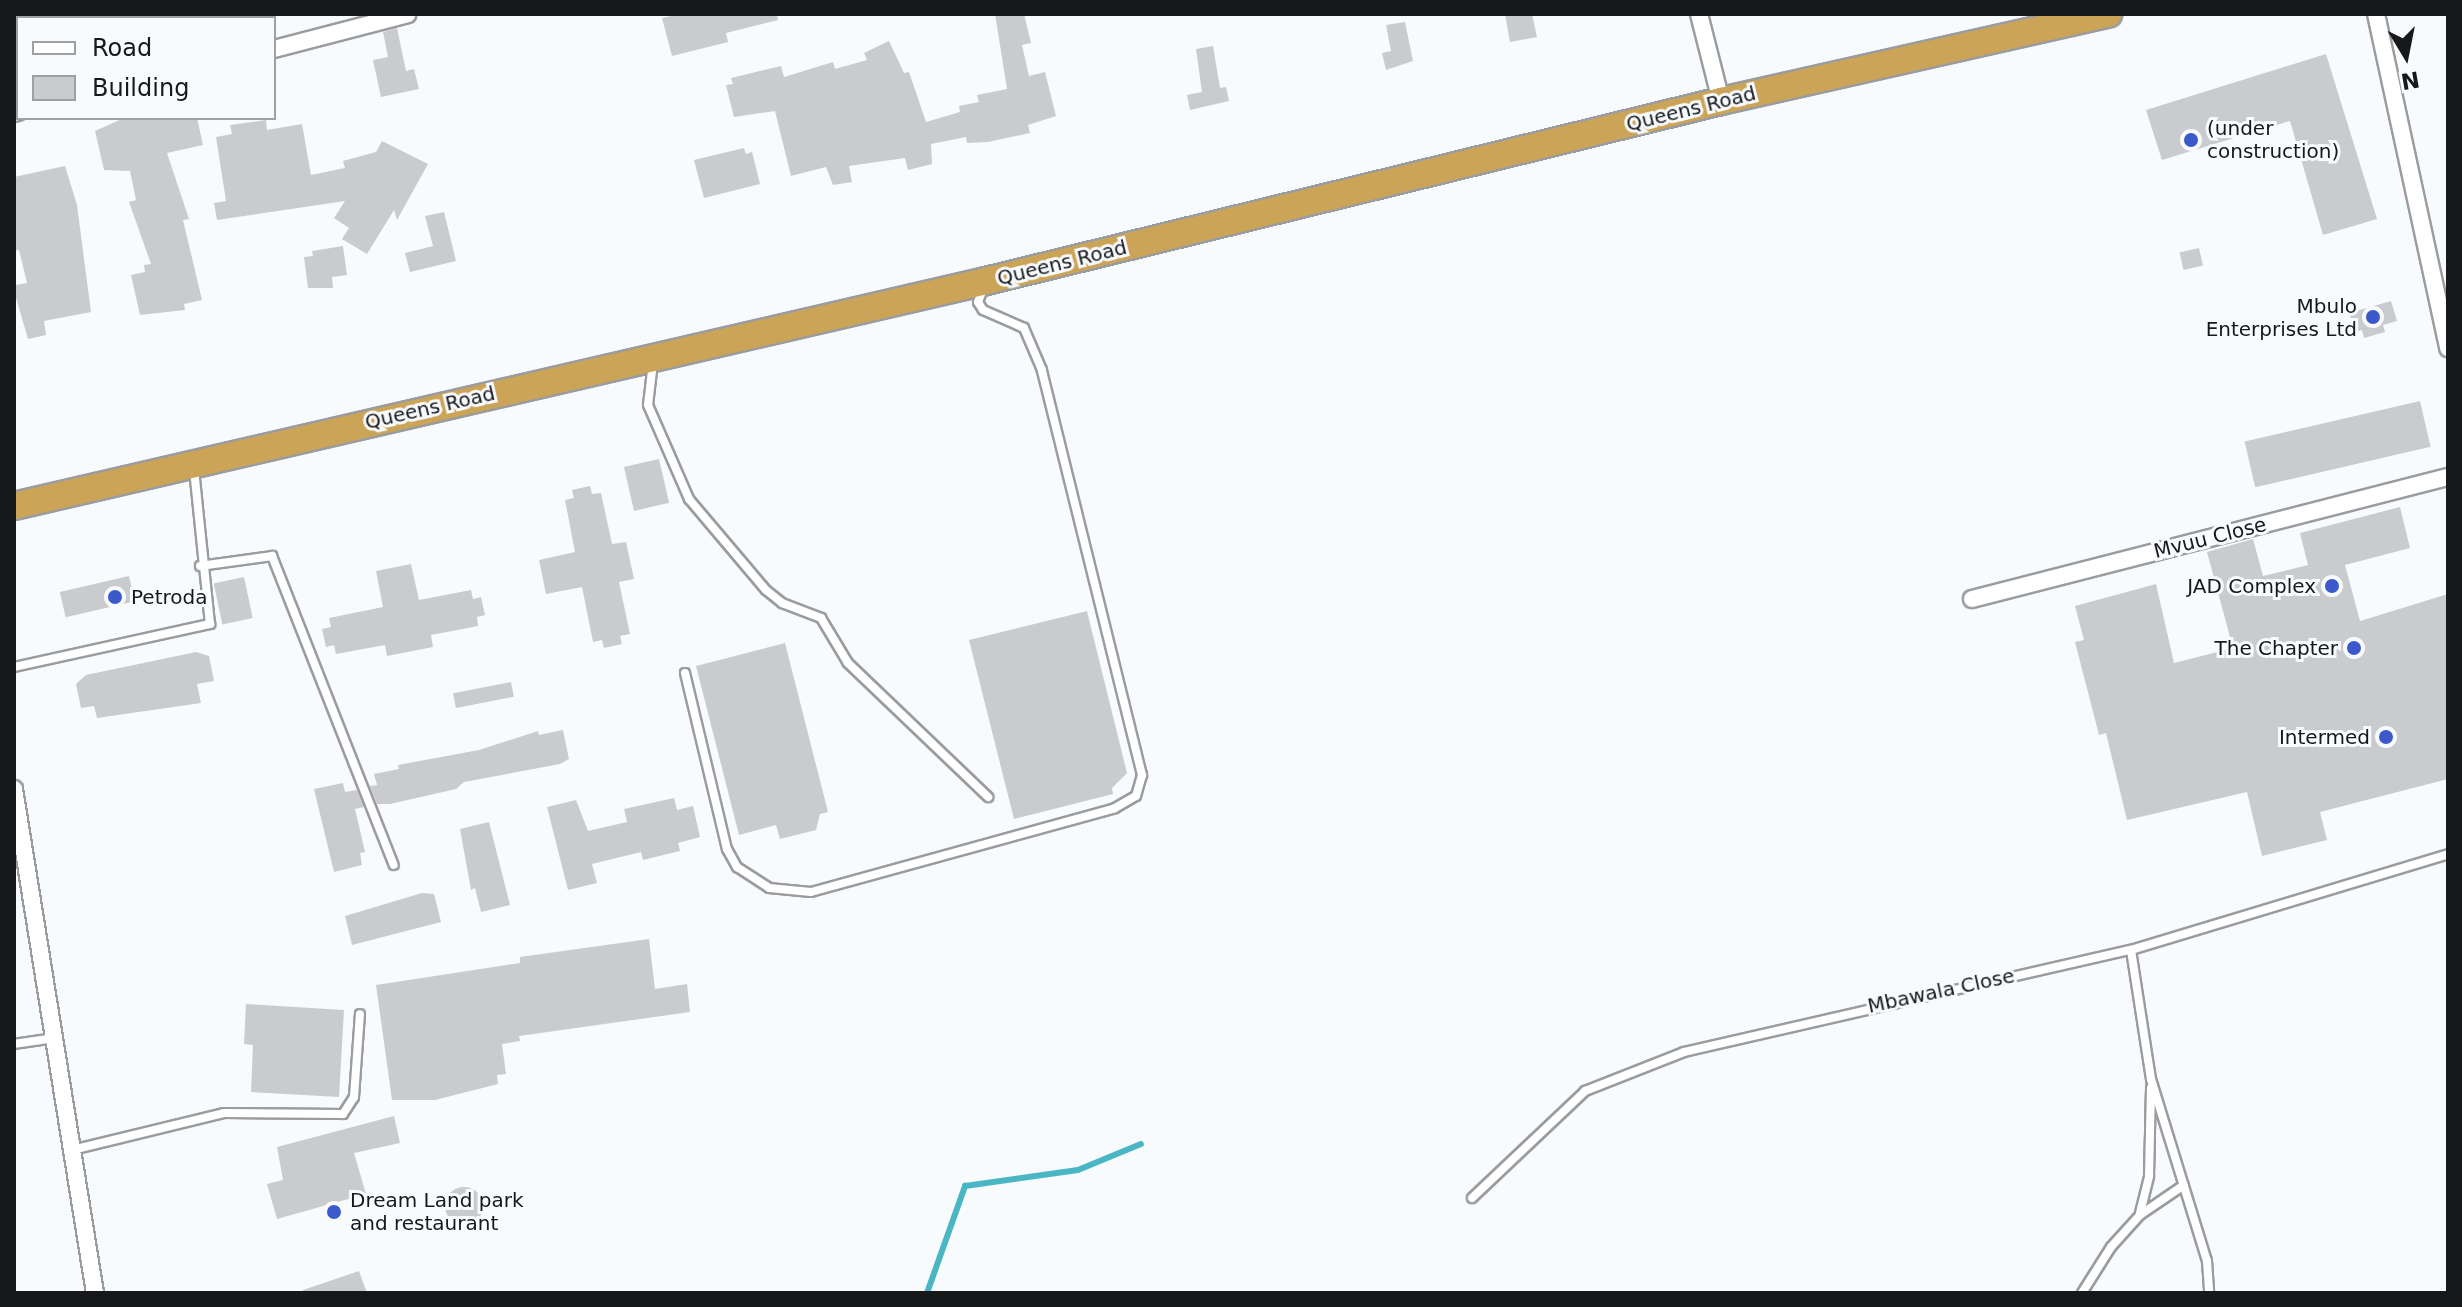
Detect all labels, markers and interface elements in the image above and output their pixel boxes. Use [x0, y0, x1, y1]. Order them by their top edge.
legend [16, 16, 276, 120]
north arrow [2366, 16, 2446, 96]
text: Road [92, 34, 152, 62]
text: N [2399, 66, 2422, 94]
text: Building [92, 74, 189, 102]
street label: Queens Road [1624, 81, 1758, 137]
place label: (under construction) [2207, 116, 2339, 163]
marker: (under construction) [2182, 131, 2200, 149]
street label: Queens Road [995, 235, 1129, 291]
place label: Mbulo Enterprises Ltd [2206, 294, 2357, 341]
marker: Mbulo Enterprises Ltd [2364, 308, 2382, 326]
street label: Queens Road [363, 381, 497, 435]
street label: Mvuu Close [2151, 512, 2269, 564]
place label: JAD Complex [2187, 574, 2316, 598]
marker: JAD Complex [2323, 577, 2341, 595]
place label: Petroda [131, 585, 207, 609]
marker: Petroda [106, 588, 124, 606]
place label: The Chapter [2214, 636, 2338, 660]
marker: The Chapter [2345, 639, 2363, 657]
place label: Intermed [2279, 725, 2370, 749]
marker: Intermed [2377, 728, 2395, 746]
street label: Mbawala Close [1865, 964, 2017, 1018]
place label: Dream Land park and restaurant [350, 1188, 523, 1235]
marker: Dream Land park and restaurant [325, 1203, 343, 1221]

